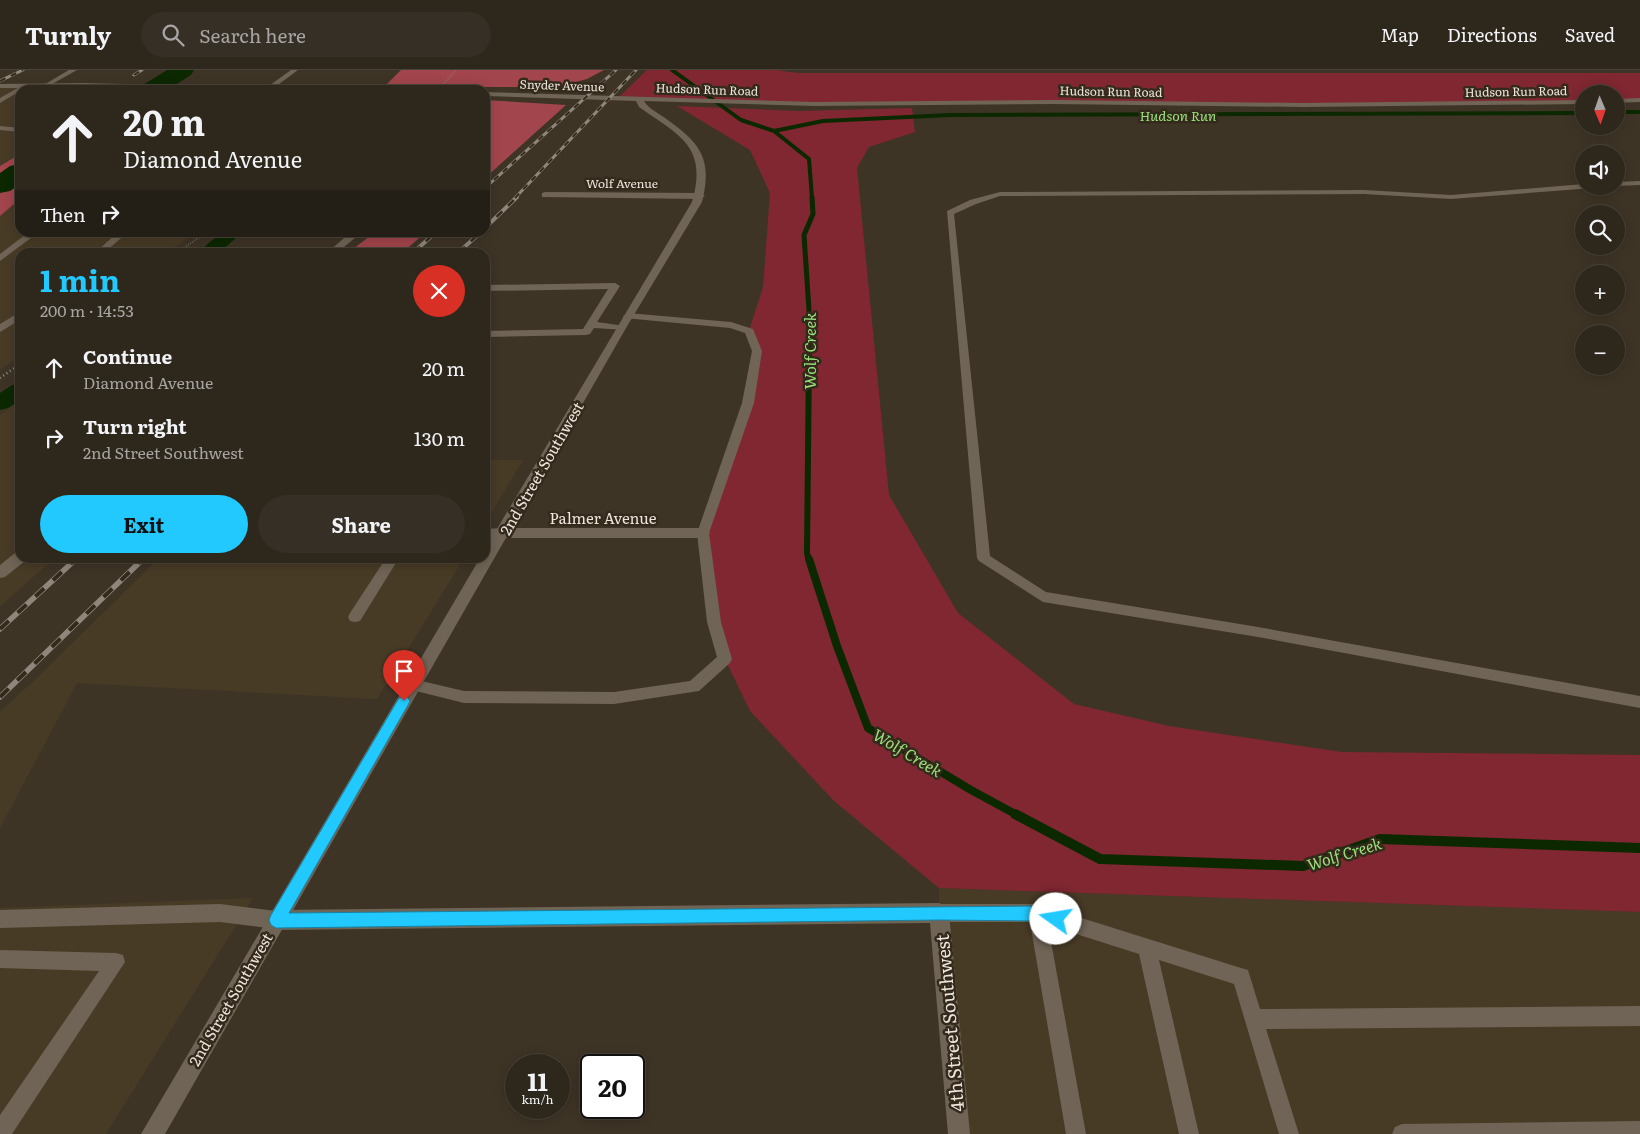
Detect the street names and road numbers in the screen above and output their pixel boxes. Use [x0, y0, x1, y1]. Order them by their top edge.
street label: Snyder Avenue [519, 75, 605, 95]
street label: Hudson Run Road [655, 78, 759, 100]
street label: Hudson Run Road [1060, 81, 1163, 101]
street label: Hudson Run Road [1465, 81, 1568, 101]
street label: Wolf Avenue [586, 174, 658, 192]
street label: 2nd Street Southwest [493, 397, 589, 539]
street label: Palmer Avenue [550, 506, 657, 529]
street label: 2nd Street Southwest [182, 928, 278, 1070]
street label: 4th Street Southwest [928, 932, 970, 1113]

